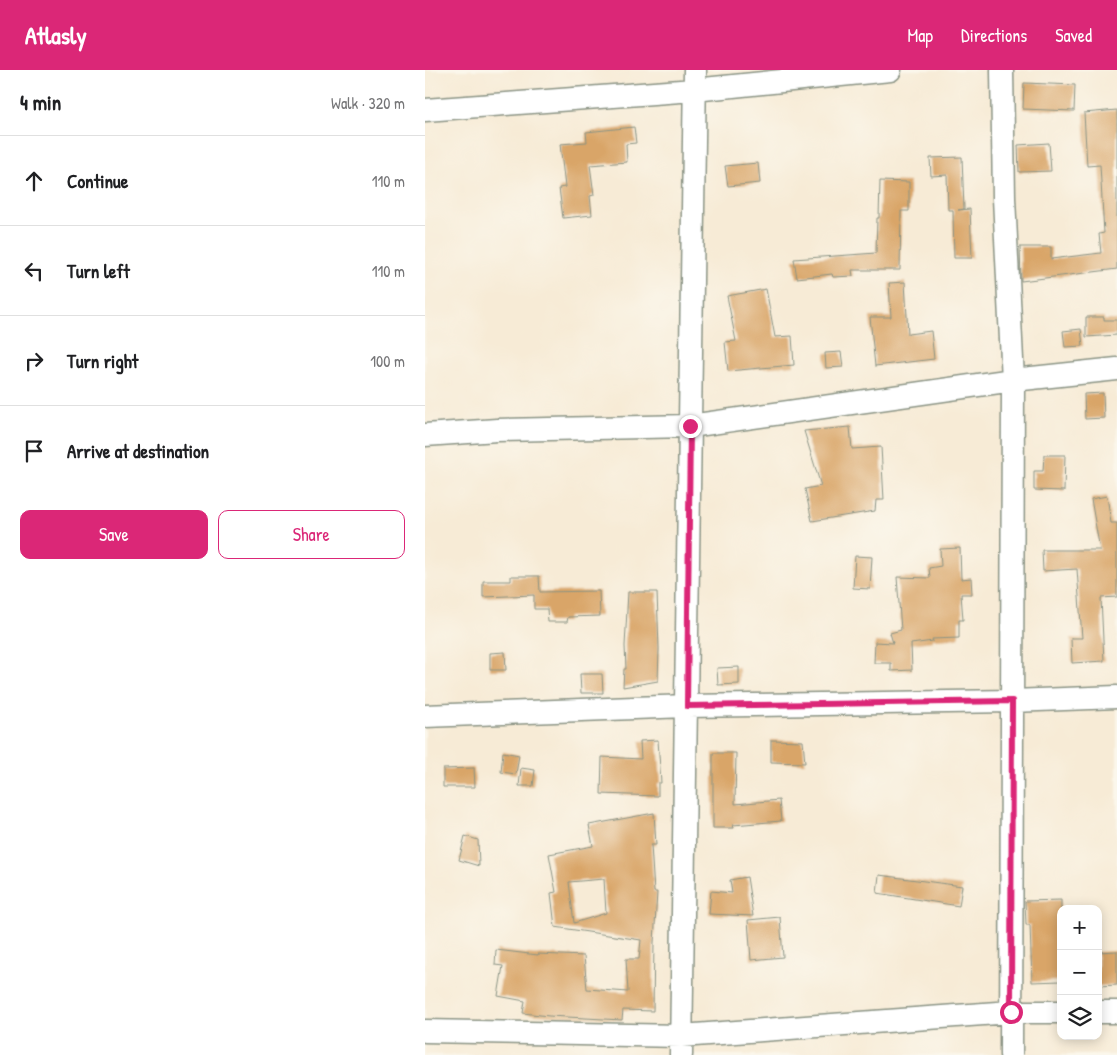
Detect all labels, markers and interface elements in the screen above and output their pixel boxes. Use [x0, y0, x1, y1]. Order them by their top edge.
text: Atlasly [25, 19, 87, 51]
text: Map [908, 23, 933, 48]
text: Directions [961, 23, 1027, 48]
text: Saved [1055, 23, 1092, 48]
text: 4 min [20, 88, 61, 117]
text: Walk · 320 m [331, 92, 405, 114]
icon: ahead [20, 167, 48, 195]
text: Continue [67, 168, 128, 194]
text: 110 m [372, 170, 405, 192]
icon: left [20, 257, 48, 285]
text: Turn left [67, 258, 130, 284]
text: 110 m [372, 260, 405, 282]
icon: right [20, 347, 48, 375]
text: Turn right [67, 348, 138, 374]
text: 100 m [370, 350, 405, 372]
route end [679, 415, 702, 438]
icon: arrive [20, 437, 48, 465]
text: Arrive at destination [67, 438, 209, 464]
button: Save [20, 510, 208, 559]
button: Share [218, 510, 405, 559]
map controls [1057, 905, 1102, 1040]
button: + [1057, 905, 1102, 950]
button: − [1057, 950, 1102, 995]
button: layers [1057, 995, 1102, 1040]
route start [1000, 1001, 1023, 1024]

